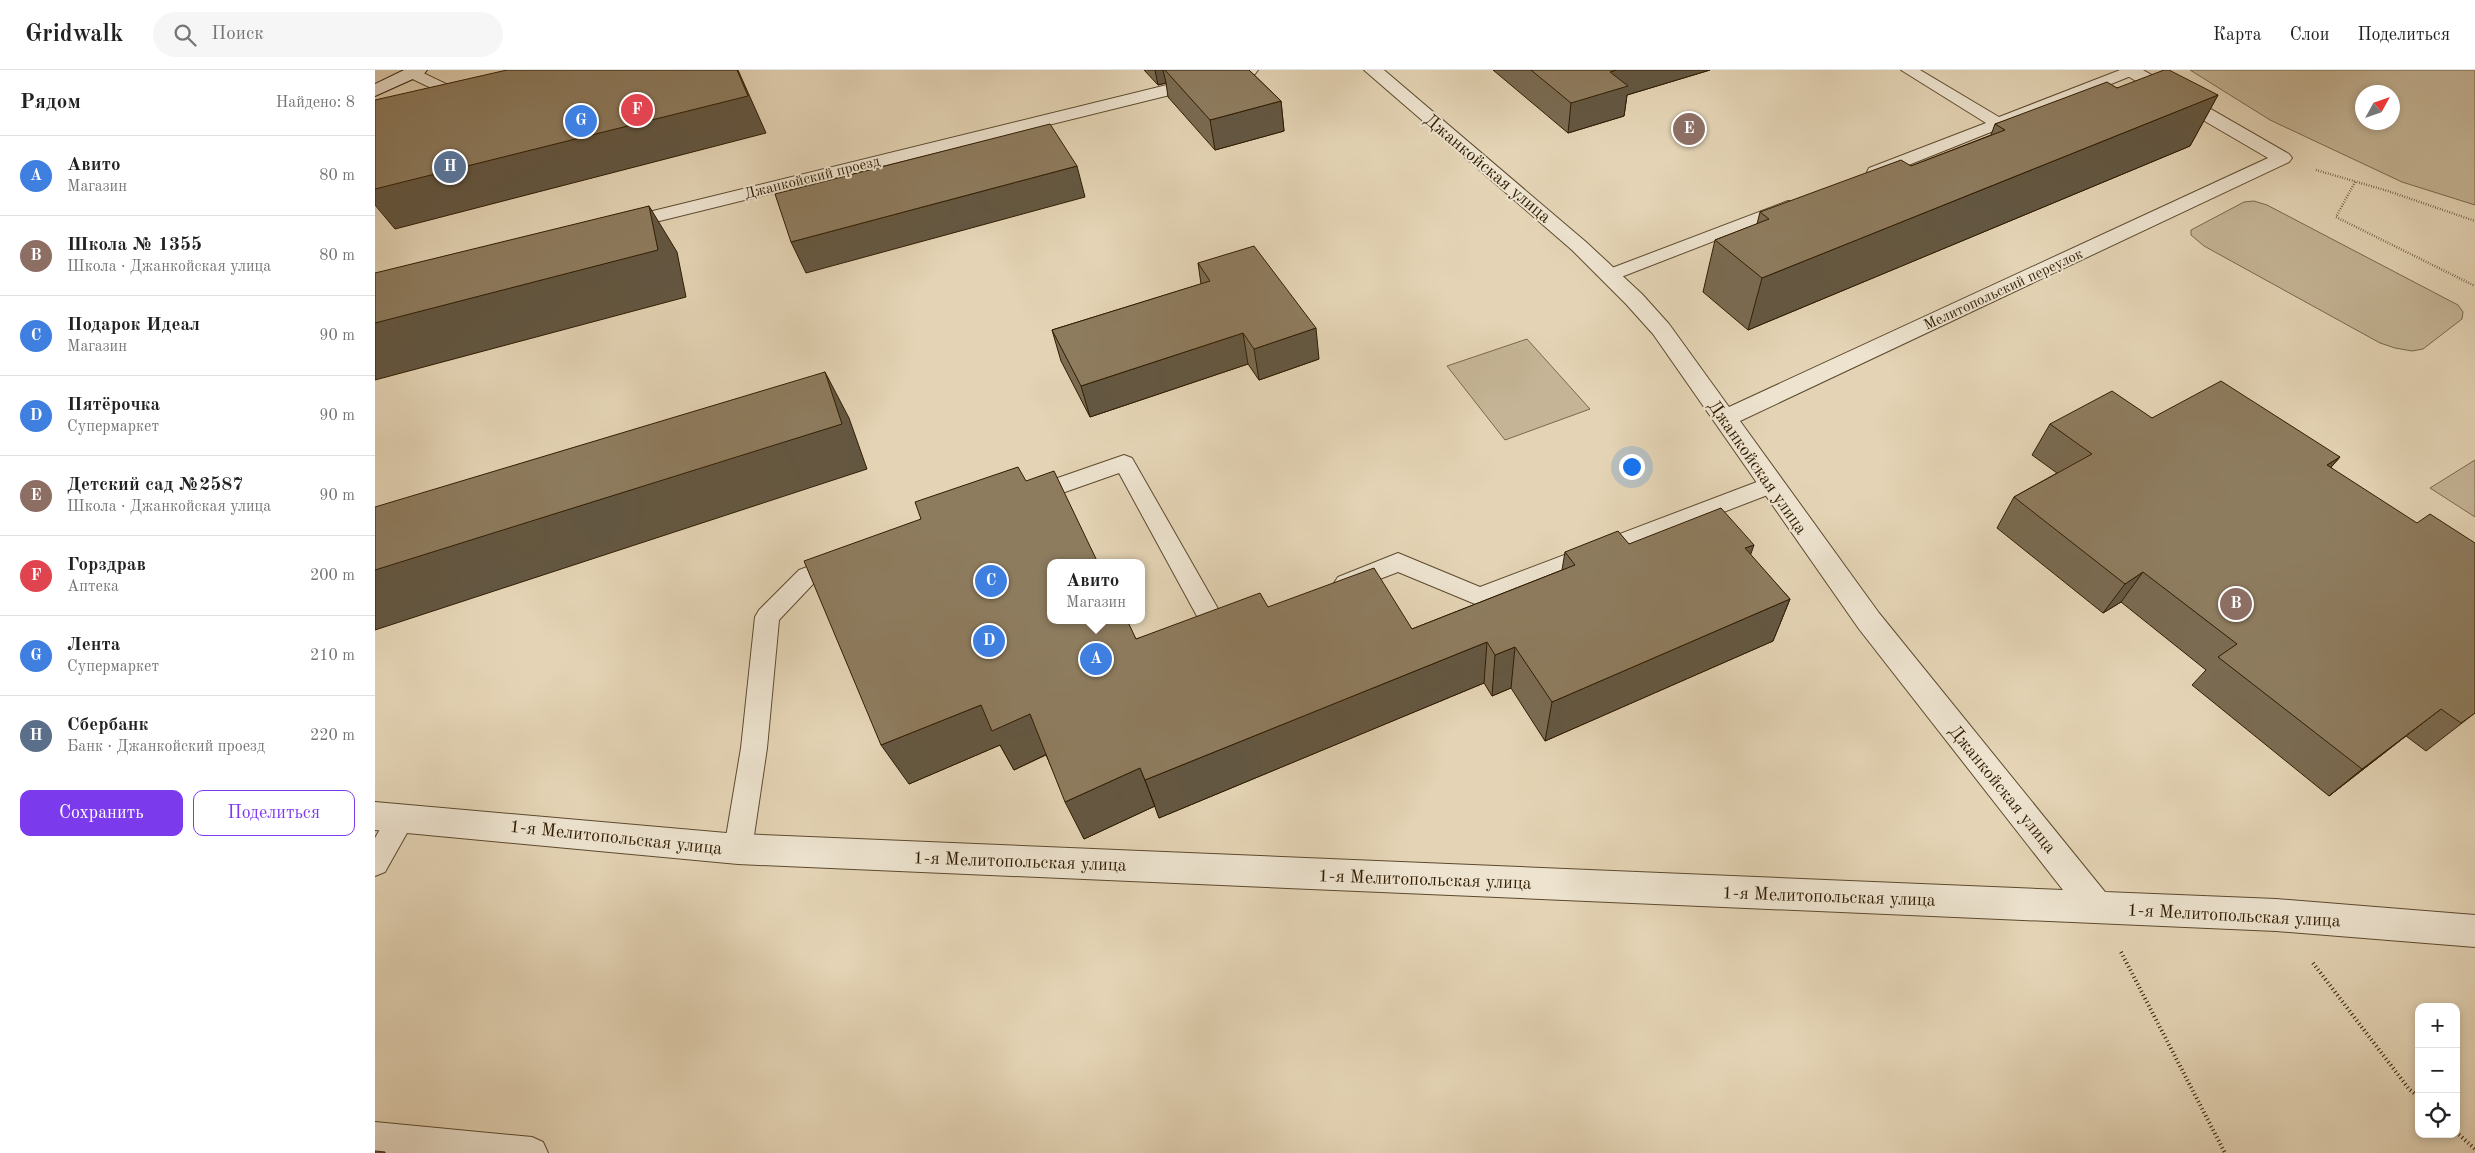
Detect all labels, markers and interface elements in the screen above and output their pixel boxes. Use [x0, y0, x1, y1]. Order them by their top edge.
search box [153, 12, 503, 57]
icon: search [171, 21, 199, 49]
text: Gridwalk [25, 23, 123, 47]
text: Поиск [211, 25, 264, 44]
text: Карта [2213, 26, 2262, 44]
text: Слои [2290, 26, 2329, 44]
text: Поделиться [2357, 26, 2450, 44]
north arrow [2355, 85, 2400, 130]
pin: F [621, 91, 653, 129]
text: Рядом [20, 92, 81, 113]
text: Найдено: 8 [276, 95, 355, 111]
pin: G [565, 102, 597, 140]
pin: E [1673, 110, 1705, 148]
street label: Джанкойская улица [1421, 111, 1554, 227]
pin: H [434, 148, 466, 186]
street label: Джанкойский проезд [743, 154, 882, 203]
text: Авито [67, 156, 120, 175]
text: A [30, 168, 42, 184]
text: 80 m [319, 168, 355, 184]
text: Магазин [67, 179, 127, 195]
text: Школа № 1355 [67, 236, 202, 255]
street label: Мелитопольский переулок [1922, 247, 2086, 334]
text: B [30, 248, 42, 264]
text: 80 m [319, 248, 355, 264]
text: Школа · Джанкойская улица [67, 259, 271, 275]
text: Подарок Идеал [67, 316, 200, 335]
text: C [31, 328, 41, 344]
text: 90 m [319, 328, 355, 344]
text: Магазин [67, 339, 127, 355]
text: Пятёрочка [67, 396, 160, 415]
street label: Джанкойская улица [1704, 397, 1810, 538]
text: D [30, 408, 42, 424]
text: 90 m [319, 408, 355, 424]
text: Супермаркет [67, 419, 159, 435]
your location [1619, 454, 1645, 480]
text: Детский сад №2587 [67, 476, 243, 495]
text: E [30, 488, 42, 504]
text: 90 m [319, 488, 355, 504]
text: Школа · Джанкойская улица [67, 499, 271, 515]
text: Горздрав [67, 556, 146, 575]
popup [1047, 559, 1145, 624]
pin: C [975, 562, 1007, 600]
text: F [31, 568, 41, 584]
text: 200 m [310, 568, 355, 584]
text: Авито [1066, 572, 1119, 591]
text: Аптека [67, 579, 119, 595]
pin: B [2220, 585, 2252, 623]
text: Магазин [1066, 595, 1126, 611]
pin: D [973, 622, 1005, 660]
text: Лента [67, 636, 120, 655]
pin: A [1080, 640, 1112, 678]
text: G [30, 648, 42, 664]
text: 210 m [310, 648, 355, 664]
text: Супермаркет [67, 659, 159, 675]
text: Сбербанк [67, 716, 149, 735]
street label: Джанкойская улица [1945, 722, 2059, 857]
text: H [29, 728, 43, 744]
text: 220 m [310, 728, 355, 744]
text: Банк · Джанкойский проезд [67, 739, 265, 755]
button: Сохранить [20, 790, 183, 836]
button: Поделиться [193, 790, 355, 836]
street label: 1-я Мелитопольская улица [509, 818, 723, 858]
street label: 1-я Мелитопольская улица [913, 849, 1127, 875]
street label: 1-я Мелитопольская улица [1318, 867, 1532, 893]
street label: 1-я Мелитопольская улица [1722, 884, 1936, 910]
street label: 1-я Мелитопольская улица [2127, 901, 2341, 931]
map controls [2415, 1003, 2460, 1138]
button: + [2415, 1003, 2460, 1048]
button: − [2415, 1048, 2460, 1093]
button: locate [2415, 1093, 2460, 1138]

